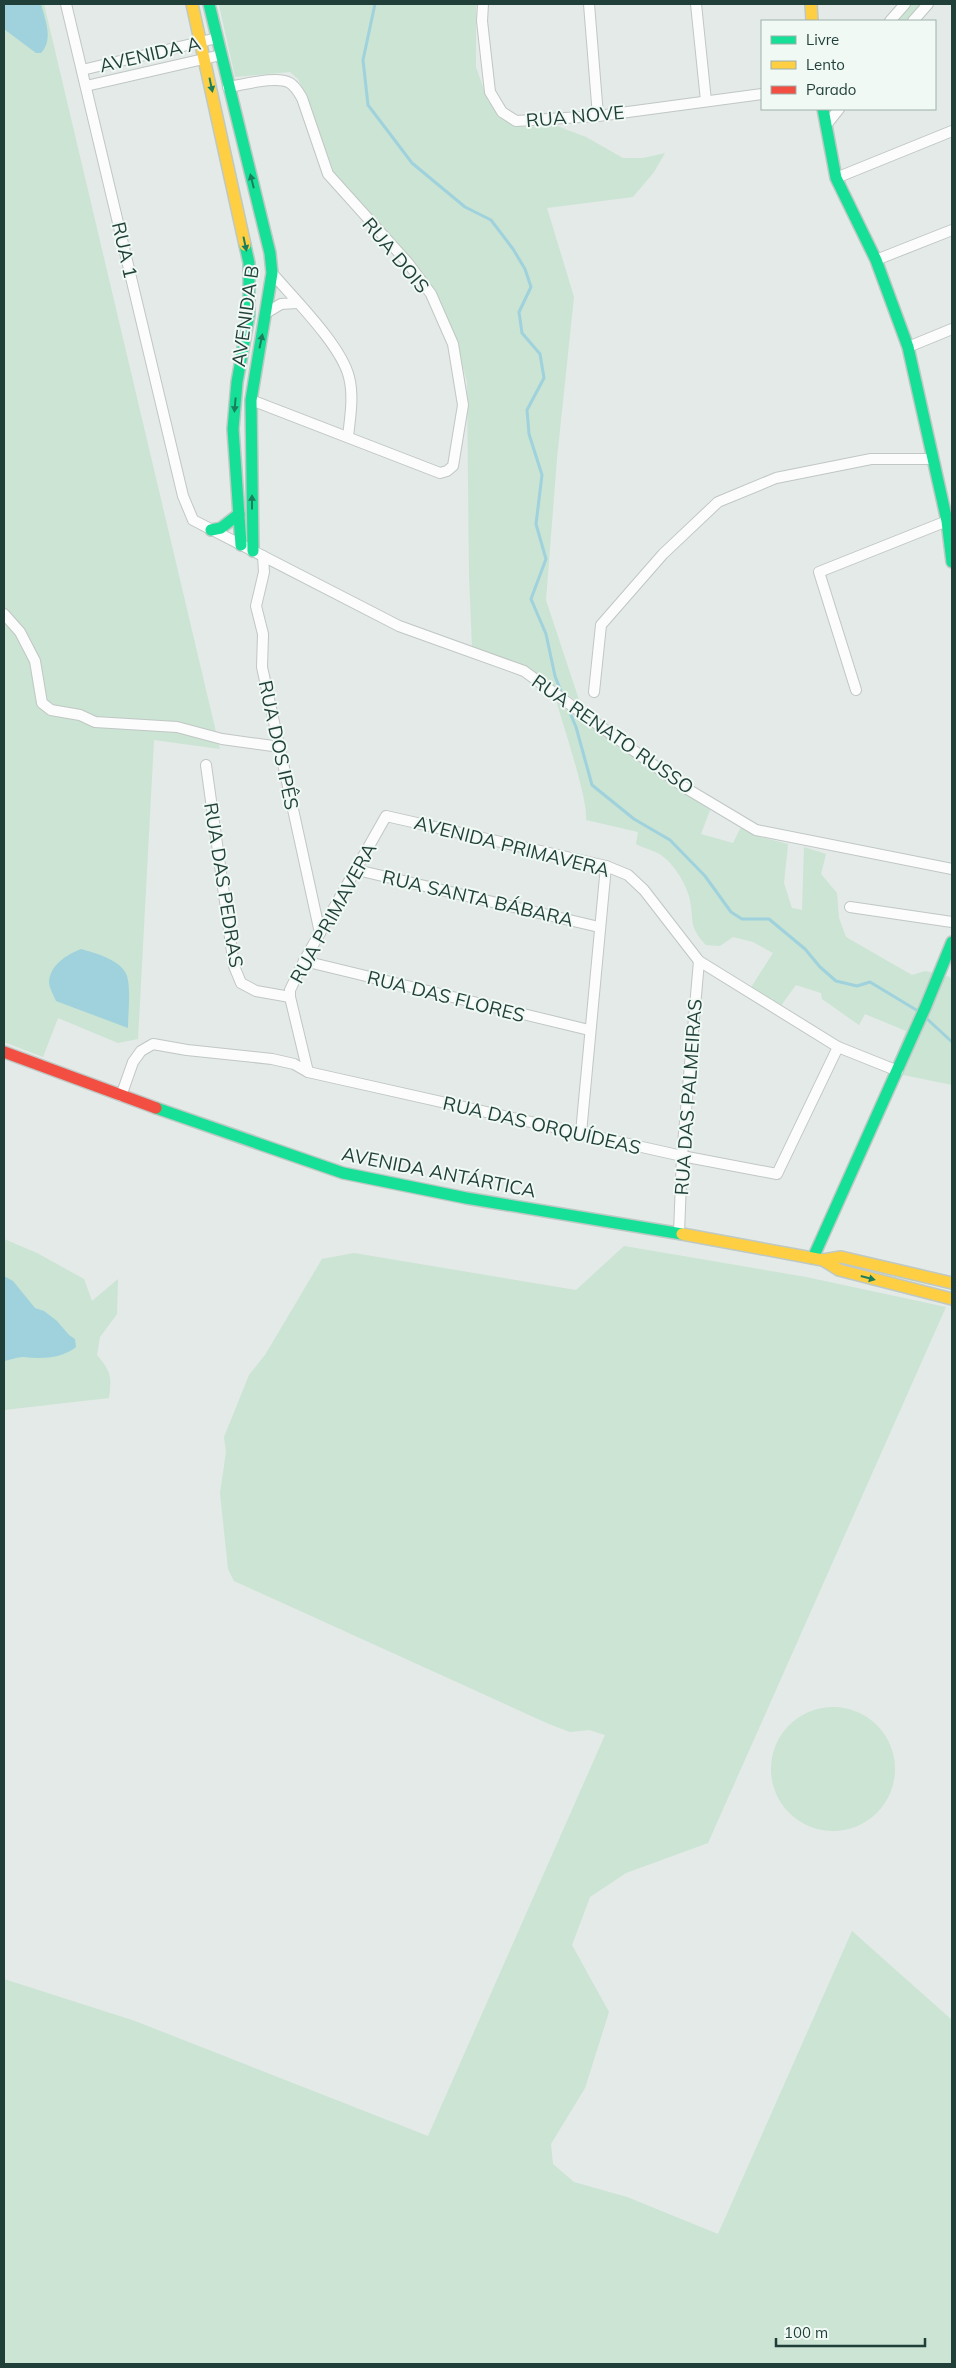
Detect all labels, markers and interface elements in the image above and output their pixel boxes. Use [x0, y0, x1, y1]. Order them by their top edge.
legend [761, 20, 936, 110]
text: Livre [806, 30, 839, 49]
street label: AVENIDA A [97, 31, 203, 77]
text: Lento [806, 55, 845, 74]
one-way arrow [207, 78, 215, 93]
text: Parado [806, 80, 856, 99]
street label: RUA NOVE [525, 100, 625, 132]
one-way arrow [248, 174, 256, 189]
street label: RUA DOIS [357, 212, 435, 298]
street label: RUA 1 [107, 219, 143, 281]
one-way arrow [241, 237, 249, 253]
street label: AVENIDA B [226, 264, 264, 368]
one-way arrow [258, 332, 266, 348]
one-way arrow [231, 397, 239, 413]
one-way arrow [248, 494, 256, 510]
street label: RUA RENATO RUSSO [527, 669, 699, 799]
street label: RUA DOS IPÊS [254, 678, 304, 812]
street label: RUA DAS PEDRAS [199, 801, 249, 969]
street label: AVENIDA PRIMAVERA [412, 810, 612, 882]
street label: RUA PRIMAVERA [284, 839, 382, 987]
street label: RUA SANTA BÁBARA [380, 864, 576, 932]
street label: RUA DAS FLORES [365, 965, 527, 1027]
street label: RUA DAS PALMEIRAS [669, 998, 707, 1196]
street label: RUA DAS ORQUÍDEAS [441, 1091, 643, 1159]
street label: AVENIDA ANTÁRTICA [340, 1141, 538, 1203]
one-way arrow [860, 1274, 875, 1282]
scale bar [776, 2316, 925, 2348]
text: 100 m [784, 2323, 828, 2342]

